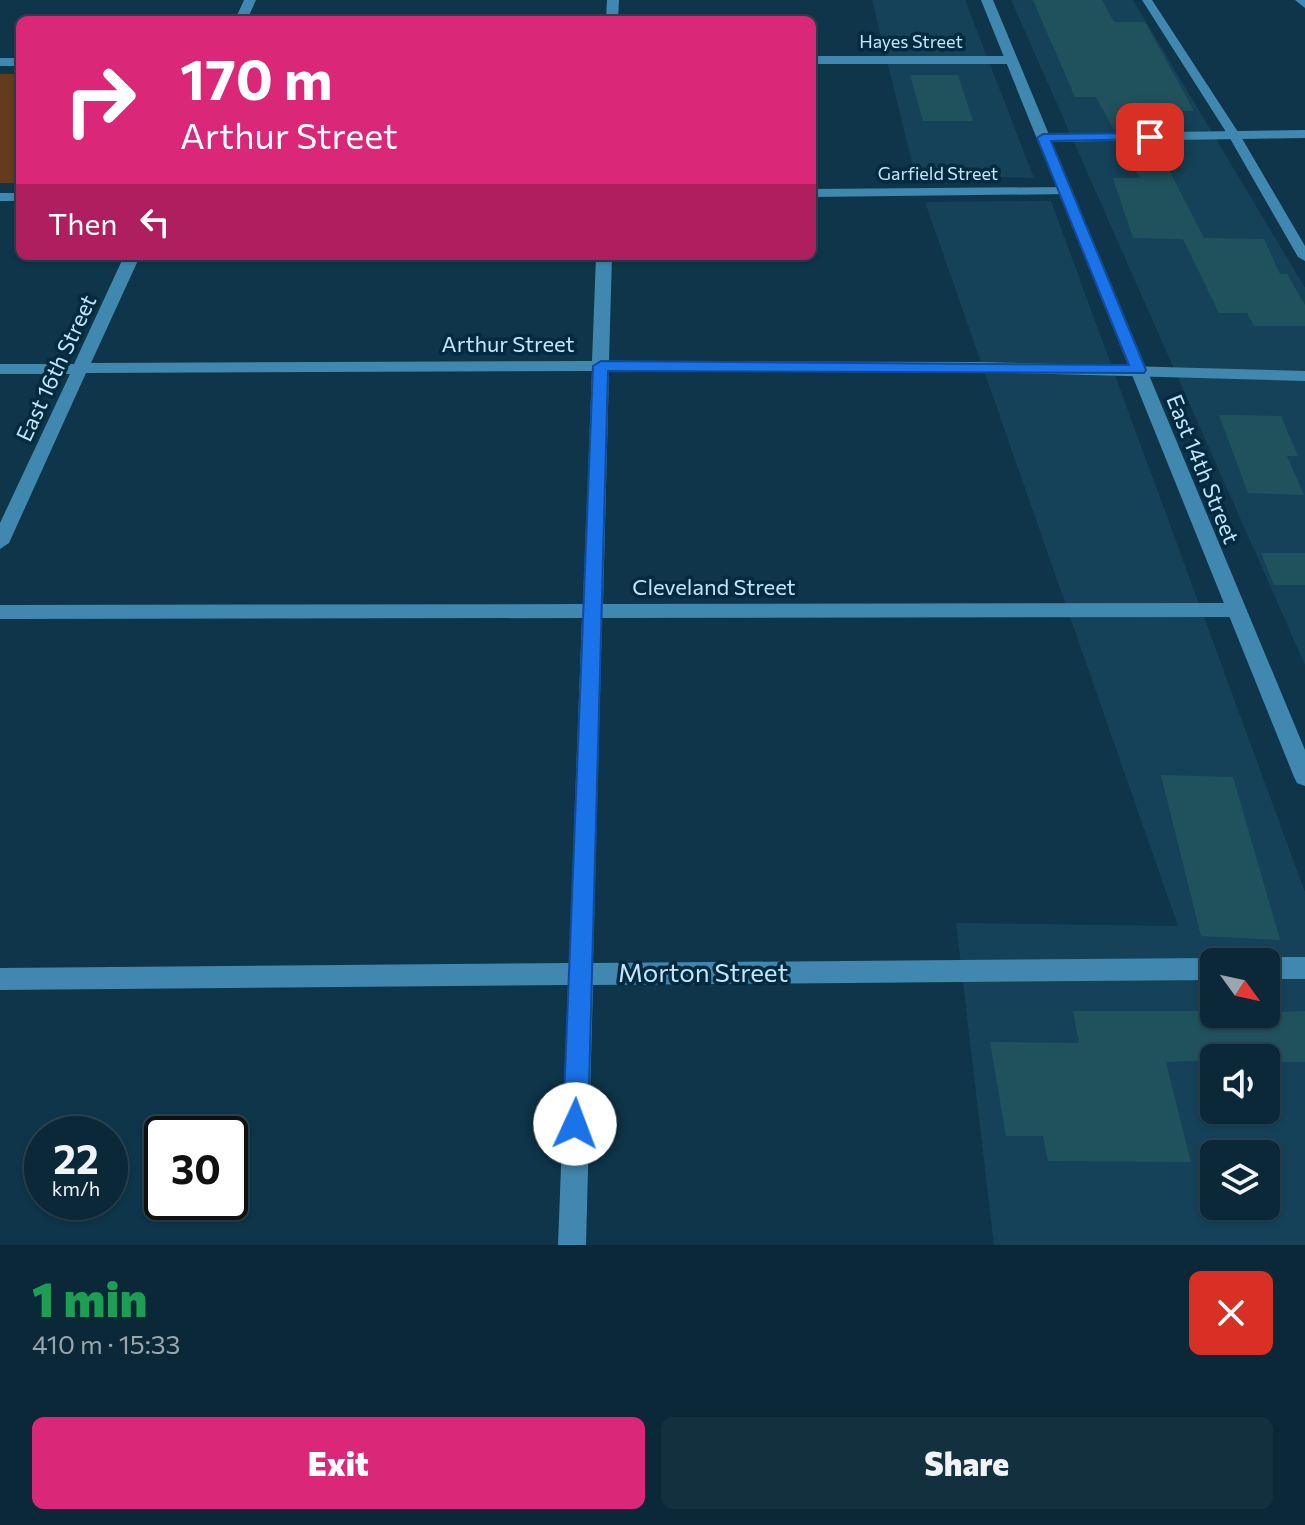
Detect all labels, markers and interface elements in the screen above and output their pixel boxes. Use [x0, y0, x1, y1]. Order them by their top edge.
street label: Hayes Street [859, 30, 963, 52]
text: 170 m [180, 43, 333, 112]
icon: right [48, 48, 152, 152]
pin [1116, 103, 1184, 171]
text: Arthur Street [180, 112, 398, 156]
icon: arrive [1128, 115, 1172, 159]
street label: Garfield Street [878, 162, 998, 184]
icon: left [133, 200, 177, 244]
text: Then [48, 204, 117, 241]
street label: East 16th Street [10, 290, 101, 445]
street label: Arthur Street [441, 330, 575, 357]
street label: East 14th Street [1161, 390, 1246, 547]
street label: Cleveland Street [632, 573, 796, 600]
north arrow [1200, 948, 1280, 1028]
map controls [1200, 948, 1280, 1220]
street label: Morton Street [618, 956, 788, 987]
button: sound [1200, 1044, 1280, 1124]
position arrow [533, 1082, 617, 1166]
speed limit sign: 30 [144, 1116, 248, 1220]
text: 22 [53, 1133, 99, 1182]
button: layers [1200, 1140, 1280, 1220]
text: km/h [52, 1176, 100, 1200]
text: 1 min [32, 1268, 147, 1327]
button: close [1189, 1271, 1273, 1355]
text: 410 m · 15:33 [32, 1328, 180, 1359]
button: Exit [32, 1417, 645, 1509]
button: Share [661, 1417, 1273, 1509]

